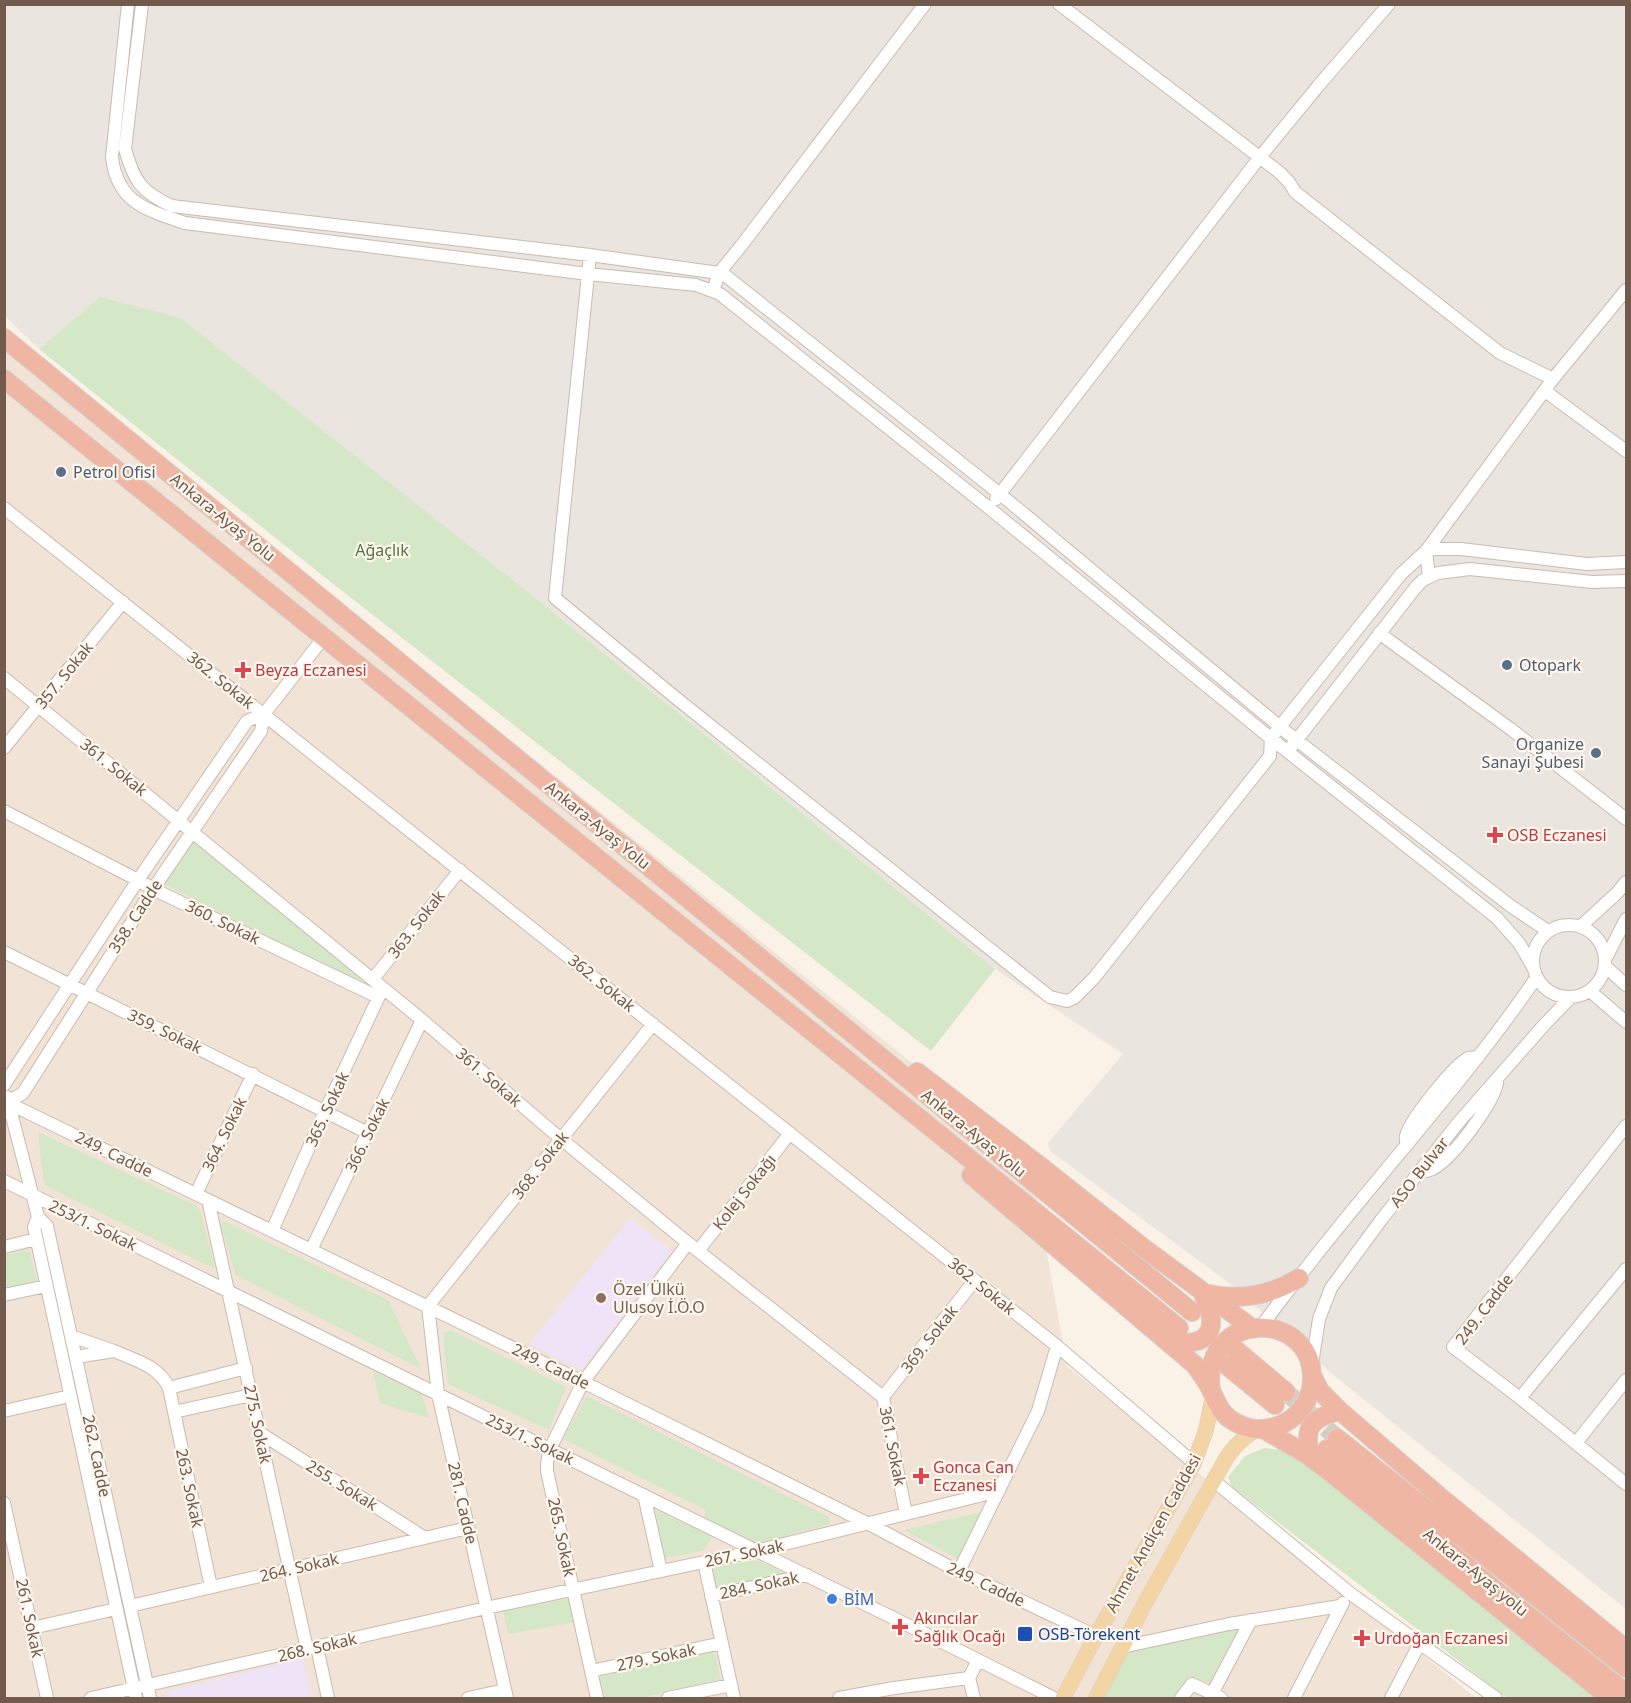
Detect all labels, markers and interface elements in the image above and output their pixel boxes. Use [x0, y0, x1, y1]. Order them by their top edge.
place label: Petrol Ofisi [73, 461, 156, 483]
marker: Petrol Ofisi [54, 465, 68, 479]
street label: Ankara-Ayaş Yolu [166, 468, 280, 566]
park label: Ağaçlık [355, 539, 409, 561]
street label: 357. Sokak [30, 636, 98, 713]
street label: 362. Sokak [183, 646, 260, 714]
place label: Otopark [1519, 654, 1581, 676]
marker: Otopark [1500, 658, 1514, 672]
place label: Beyza Eczanesi [255, 659, 367, 681]
marker: Beyza Eczanesi [236, 663, 250, 677]
street label: 361. Sokak [76, 733, 153, 801]
place label: Organize Sanayi Şubesi [1482, 733, 1584, 773]
marker: Organize Sanayi Şubesi [1589, 746, 1603, 760]
street label: Ankara-Ayaş Yolu [541, 776, 655, 874]
place label: OSB Eczanesi [1507, 824, 1607, 846]
marker: OSB Eczanesi [1488, 828, 1502, 842]
street label: 358. Cadde [103, 875, 167, 957]
street label: 363. Sokak [383, 885, 450, 962]
street label: 360. Sokak [182, 894, 264, 950]
street label: 362. Sokak [564, 949, 641, 1017]
street label: 359. Sokak [124, 1003, 206, 1059]
street label: 361. Sokak [451, 1042, 527, 1112]
street label: 365. Sokak [300, 1067, 354, 1150]
street label: Ankara-Ayaş Yolu [917, 1084, 1031, 1182]
street label: 364. Sokak [196, 1093, 252, 1175]
street label: 366. Sokak [339, 1094, 395, 1176]
street label: 249. Cadde [72, 1126, 156, 1182]
street label: 368. Sokak [507, 1126, 574, 1203]
street label: ASO Bulvar [1385, 1132, 1454, 1212]
street label: Kolej Sokağı [707, 1149, 781, 1235]
street label: 253/1. Sokak [45, 1194, 141, 1256]
street label: 362. Sokak [944, 1252, 1021, 1320]
street label: 249. Cadde [1450, 1269, 1518, 1349]
place label: Özel Ülkü Ulusoy İ.Ö.O [613, 1278, 705, 1318]
marker: Özel Ülkü Ulusoy İ.Ö.O [594, 1291, 608, 1305]
street label: 369. Sokak [896, 1300, 963, 1377]
street label: 249. Cadde [509, 1338, 593, 1394]
street label: 275. Sokak [239, 1382, 277, 1466]
street label: 361. Sokak [875, 1404, 912, 1488]
street label: 253/1. Sokak [482, 1408, 578, 1470]
street label: 262. Cadde [78, 1413, 116, 1499]
street label: 263. Sokak [171, 1446, 209, 1530]
street label: Ahmet Andiçen Caddesi [1100, 1450, 1206, 1616]
street label: 255. Sokak [302, 1454, 382, 1516]
place label: Gonca Can Eczanesi [933, 1456, 1014, 1496]
street label: 281. Cadde [443, 1460, 483, 1546]
marker: Gonca Can Eczanesi [914, 1469, 928, 1483]
street label: 265. Sokak [543, 1495, 581, 1579]
street label: Ankara-Ayaş yolu [1419, 1523, 1533, 1621]
street label: 267. Sokak [702, 1534, 786, 1572]
street label: 264. Sokak [257, 1547, 341, 1587]
street label: 249. Cadde [943, 1556, 1029, 1612]
street label: 284. Sokak [717, 1566, 801, 1604]
street label: 261. Sokak [11, 1576, 49, 1660]
place label: BİM [844, 1588, 874, 1610]
marker: BİM [825, 1592, 839, 1606]
place label: Akıncılar Sağlık Ocağı [914, 1607, 1006, 1647]
marker: Akıncılar Sağlık Ocağı [891, 1618, 909, 1636]
place label: OSB-Törekent [1038, 1623, 1140, 1645]
marker: OSB-Törekent [1016, 1625, 1034, 1643]
street label: 268. Sokak [275, 1627, 359, 1667]
place label: Urdoğan Eczanesi [1374, 1627, 1508, 1649]
marker: Urdoğan Eczanesi [1355, 1631, 1369, 1645]
street label: 279. Sokak [614, 1638, 698, 1676]

